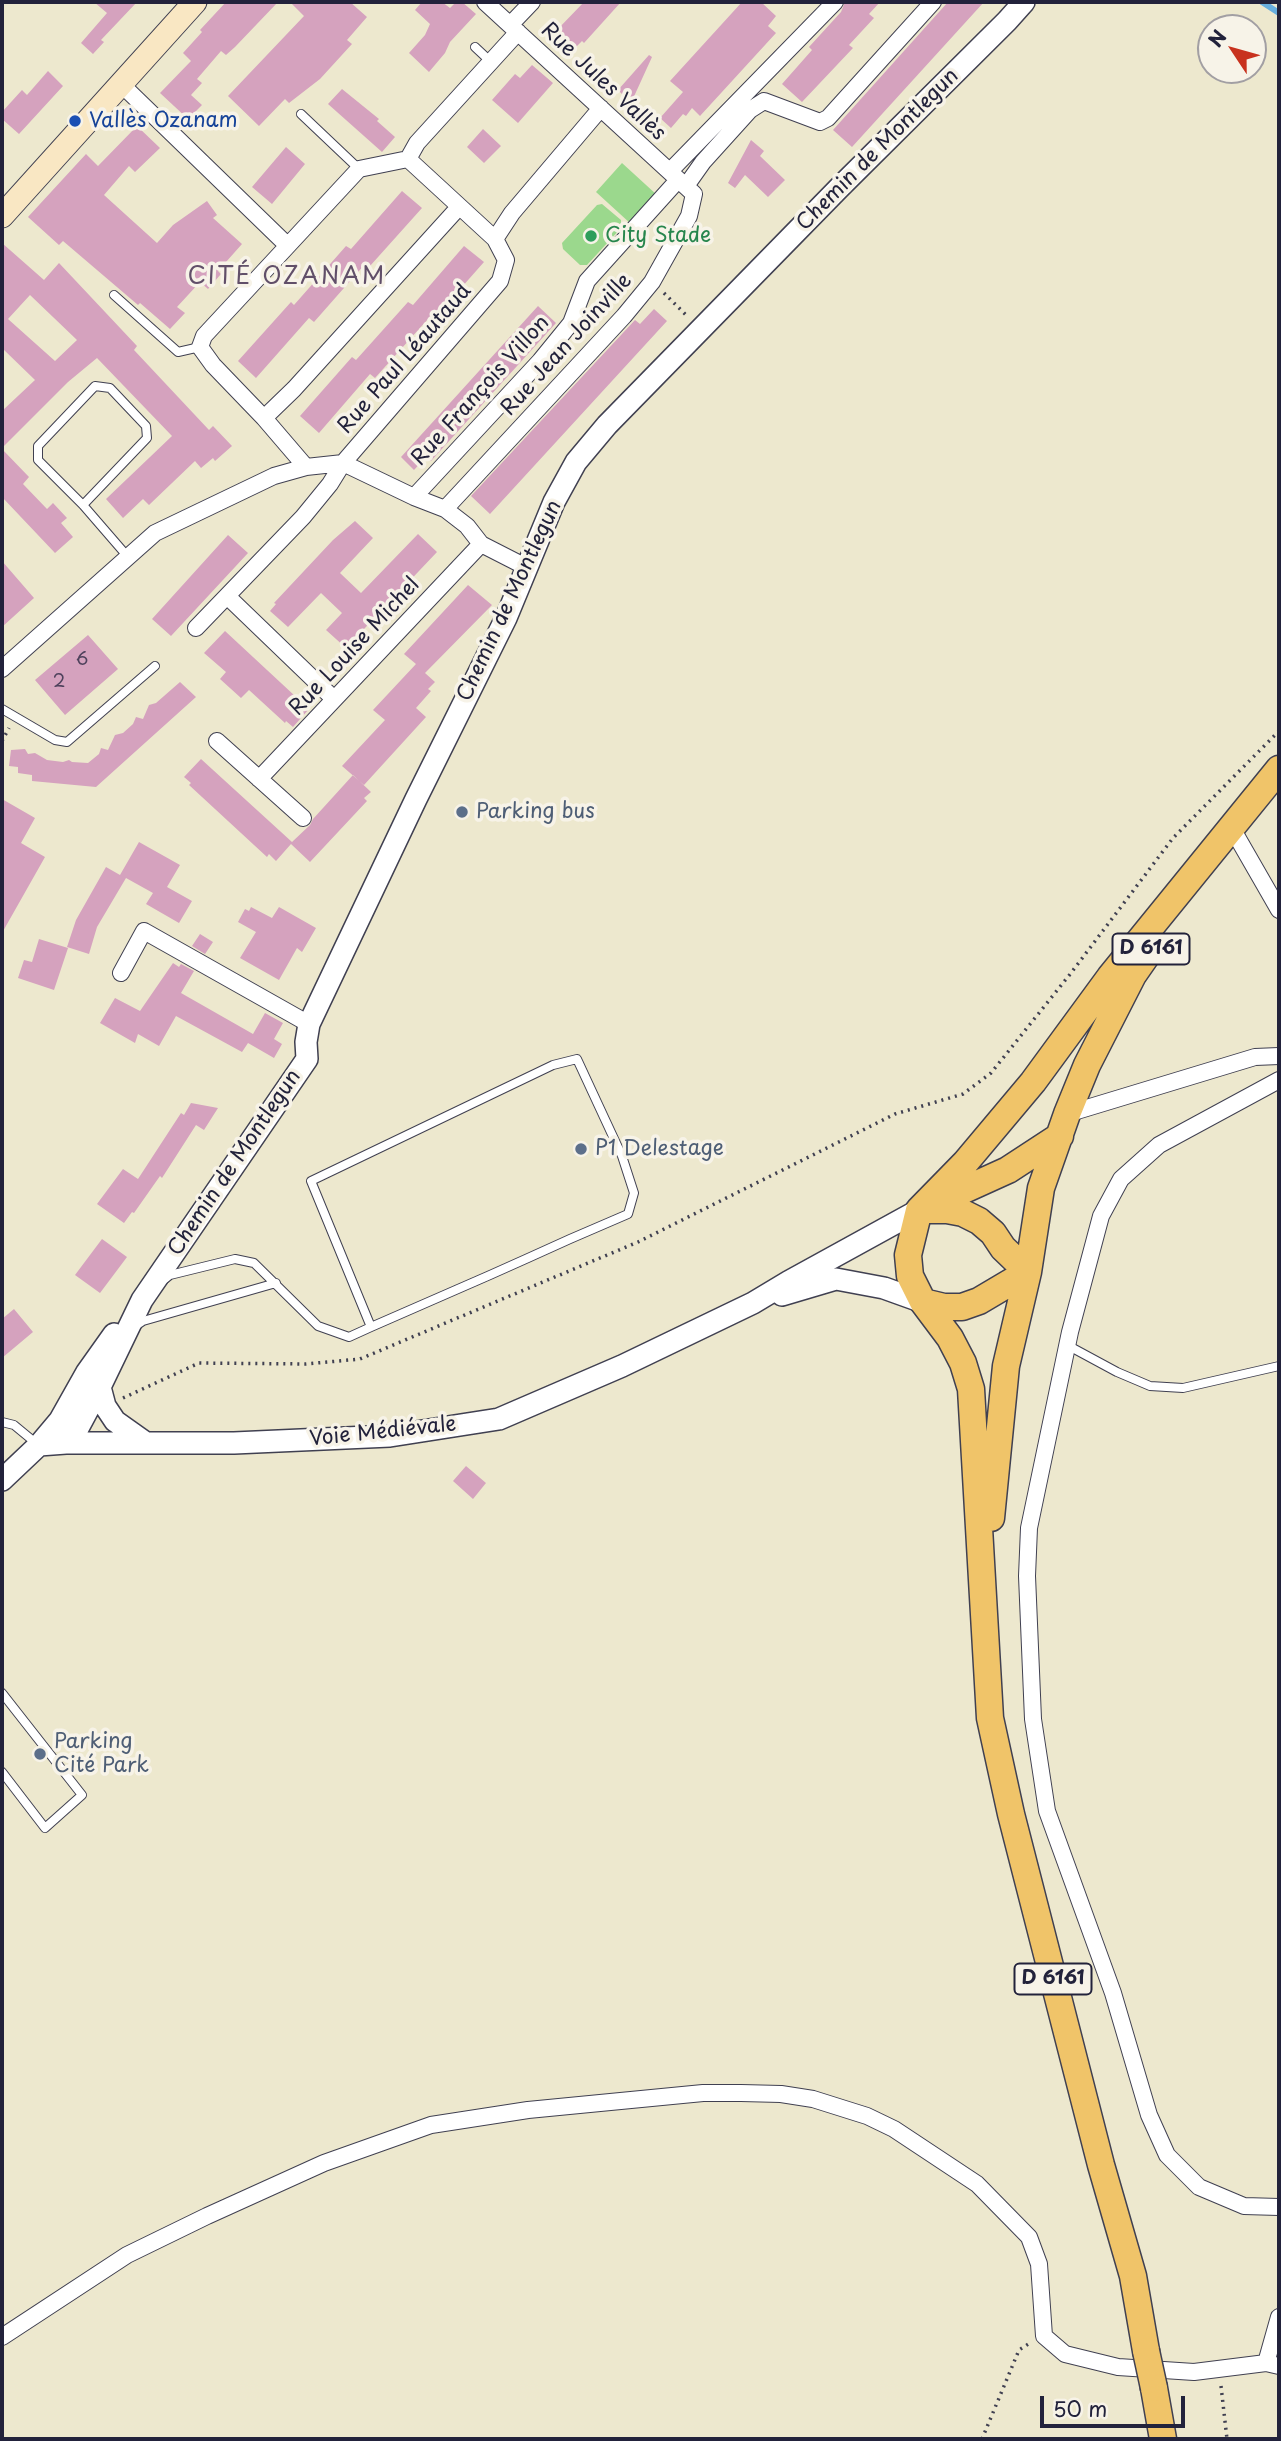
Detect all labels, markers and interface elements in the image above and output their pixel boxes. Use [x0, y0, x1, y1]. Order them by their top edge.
north arrow [1197, 14, 1267, 84]
street label: Rue Jules Vallès [535, 18, 671, 146]
text: N [1201, 24, 1232, 52]
street label: Chemin de Montlegun [792, 64, 964, 236]
place label: Vallès Ozanam [89, 108, 238, 134]
marker: Vallès Ozanam [67, 113, 83, 129]
place label: City Stade [605, 223, 711, 249]
marker: City Stade [583, 228, 599, 244]
district label: CITÉ OZANAM [189, 263, 385, 291]
street label: Rue Jean Joinville [496, 269, 638, 421]
street label: Rue Paul Léautaud [333, 279, 477, 439]
street label: Rue François Villon [407, 311, 555, 471]
street label: Chemin de Montlegun [452, 497, 568, 705]
street label: Rue Louise Michel [285, 573, 425, 721]
house number: 6 [76, 649, 88, 671]
house number: 2 [53, 671, 65, 693]
place label: Parking bus [476, 799, 595, 825]
marker: Parking bus [454, 804, 470, 820]
road number: D 6161 [1112, 934, 1190, 965]
street label: Chemin de Montlegun [163, 1065, 307, 1261]
place label: P1 Delestage [595, 1136, 724, 1162]
marker: P1 Delestage [573, 1141, 589, 1157]
street label: Voie Médiévale [308, 1412, 458, 1452]
place label: Parking Cité Park [54, 1729, 149, 1779]
marker: Parking Cité Park [32, 1746, 48, 1762]
road number: D 6161 [1014, 1964, 1092, 1994]
scale bar [1043, 2382, 1188, 2426]
text: 50 m [1053, 2392, 1107, 2424]

